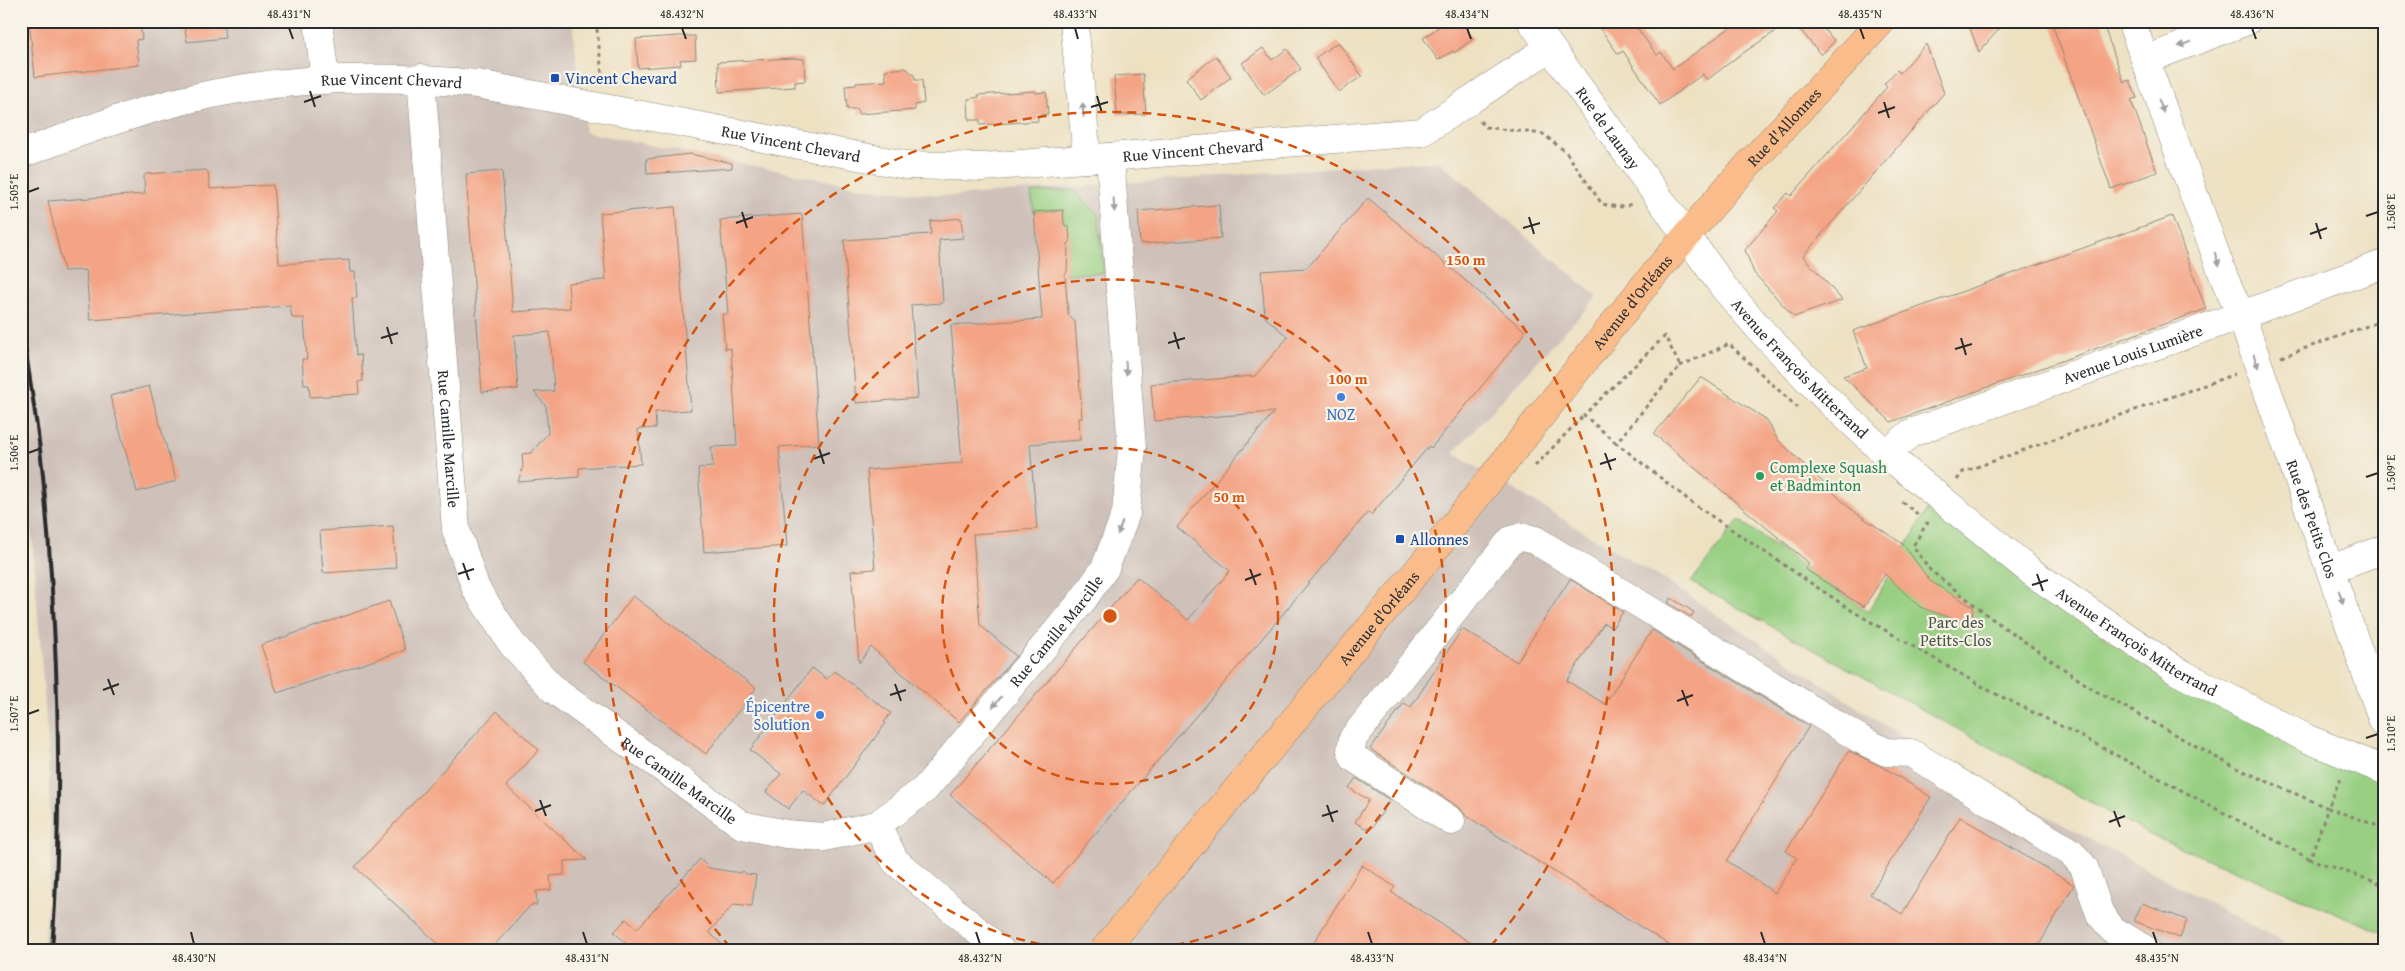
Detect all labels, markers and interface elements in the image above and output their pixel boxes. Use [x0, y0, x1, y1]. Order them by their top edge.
text: 48.431°N [267, 5, 311, 22]
text: 48.432°N [660, 5, 704, 22]
text: 48.433°N [1053, 5, 1097, 22]
text: 48.434°N [1445, 5, 1489, 22]
text: 48.435°N [1838, 5, 1882, 22]
text: 48.436°N [2230, 5, 2274, 22]
one-way arrow [2177, 41, 2192, 48]
street label: Rue Vincent Chevard [320, 66, 463, 95]
place label: Vincent Chevard [565, 66, 678, 90]
marker: Vincent Chevard [549, 72, 561, 84]
street label: Rue de Launay [1570, 82, 1647, 174]
street label: Rue d'Allonnes [1741, 82, 1827, 172]
one-way arrow [2157, 99, 2165, 114]
one-way arrow [1079, 102, 1087, 118]
street label: Rue Vincent Chevard [719, 118, 863, 168]
street label: Rue Vincent Chevard [1122, 133, 1265, 168]
text: 1.505°E [5, 174, 22, 210]
text: 1.508°E [2382, 194, 2399, 230]
one-way arrow [1110, 198, 1118, 214]
text: 150 m [1446, 249, 1486, 270]
street label: Avenue d'Orléans [1586, 249, 1678, 355]
one-way arrow [2213, 252, 2221, 267]
street label: Avenue François Mitterrand [1726, 293, 1874, 444]
street label: Avenue Louis Lumière [2059, 318, 2206, 390]
one-way arrow [2253, 354, 2260, 369]
one-way arrow [1123, 360, 1131, 376]
text: 100 m [1328, 368, 1368, 389]
street label: Rue Camille Marcille [432, 369, 466, 509]
marker: NOZ [1335, 391, 1347, 403]
place label: NOZ [1327, 402, 1355, 426]
text: 1.506°E [5, 435, 22, 471]
place label: Complexe Squash et Badminton [1770, 455, 1887, 497]
text: 1.509°E [2382, 455, 2399, 491]
street label: Rue des Petits Clos [2280, 456, 2344, 582]
marker: Complexe Squash et Badminton [1754, 470, 1766, 482]
text: 50 m [1213, 486, 1245, 507]
one-way arrow [1116, 521, 1124, 536]
place label: Allonnes [1410, 527, 1469, 551]
marker: Allonnes [1394, 533, 1406, 545]
street label: Avenue d'Orléans [1332, 565, 1425, 670]
street label: Rue Camille Marcille [1003, 570, 1109, 692]
street label: Avenue François Mitterrand [2051, 580, 2222, 702]
one-way arrow [2338, 589, 2345, 604]
centre of rings [1101, 607, 1119, 625]
park label: Parc des Petits-Clos [1920, 610, 1992, 652]
place label: Épicentre Solution [746, 694, 810, 736]
text: 1.507°E [5, 696, 22, 732]
one-way arrow [992, 696, 1003, 709]
marker: Épicentre Solution [814, 709, 826, 721]
text: 1.510°E [2382, 716, 2399, 752]
street label: Rue Camille Marcille [616, 730, 742, 830]
text: 48.430°N [172, 949, 216, 966]
text: 48.431°N [565, 949, 609, 966]
text: 48.432°N [958, 949, 1002, 966]
text: 48.433°N [1350, 949, 1394, 966]
text: 48.434°N [1743, 949, 1787, 966]
text: 48.435°N [2135, 949, 2179, 966]

